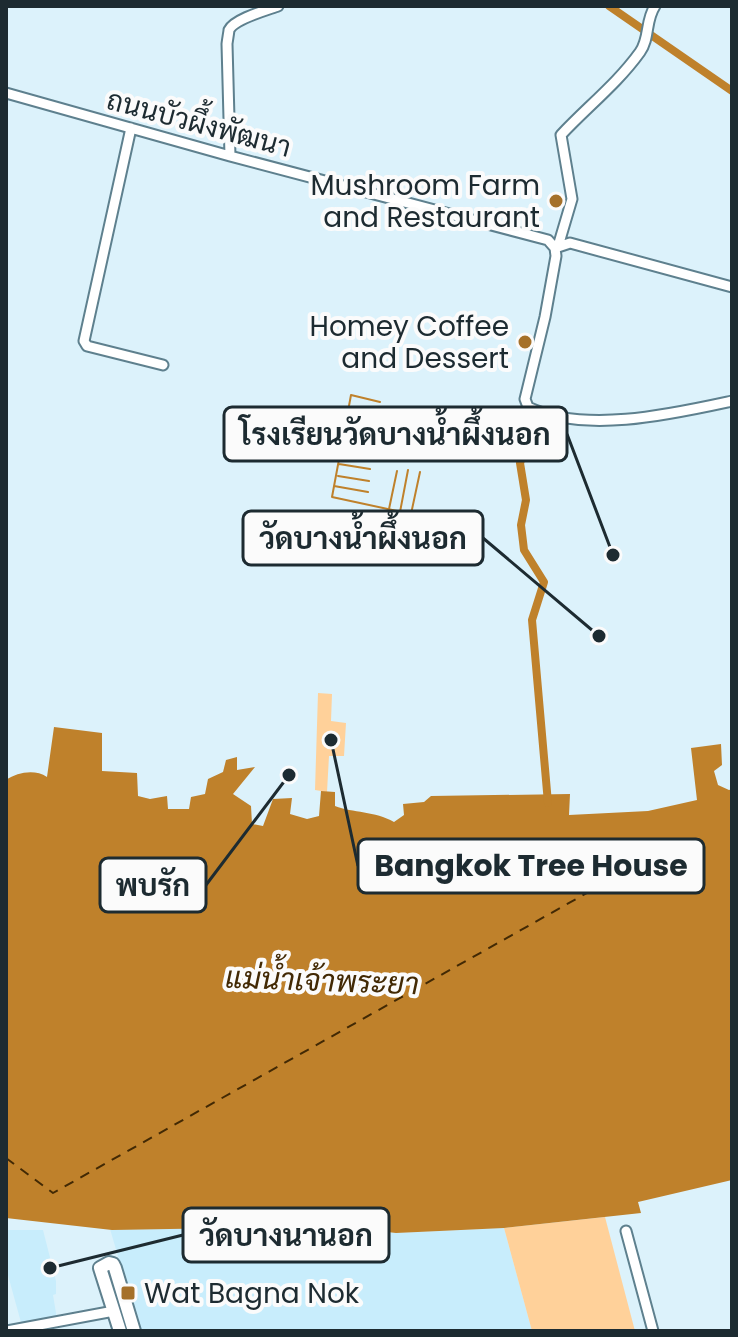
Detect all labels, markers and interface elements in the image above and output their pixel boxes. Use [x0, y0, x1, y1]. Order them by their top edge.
street label: ถนนบัวผึ้งพัฒนา [102, 75, 297, 167]
place label: Mushroom Farm and Restaurant [311, 166, 540, 237]
marker: Mushroom Farm and Restaurant [547, 192, 565, 210]
place label: Homey Coffee and Dessert [310, 307, 509, 378]
marker: Homey Coffee and Dessert [516, 333, 534, 351]
text: โรงเรียนวัดบางน้ำผึ้งนอก [237, 406, 551, 456]
callout: โรงเรียนวัดบางน้ำผึ้งนอก [224, 407, 567, 461]
text: วัดบางน้ำผึ้งนอก [259, 510, 467, 560]
callout: วัดบางน้ำผึ้งนอก [243, 511, 483, 565]
callout: Bangkok Tree House [358, 839, 704, 893]
text: Bangkok Tree House [374, 844, 688, 887]
callout: พบรัก [100, 858, 206, 912]
text: พบรัก [116, 864, 190, 907]
water label: แม่น้ำเจ้าพระยา [224, 951, 420, 1005]
callout: วัดบางนานอก [183, 1208, 389, 1262]
text: วัดบางนานอก [199, 1214, 373, 1257]
place label: Wat Bagna Nok [144, 1274, 360, 1313]
marker: Wat Bagna Nok [119, 1284, 137, 1302]

